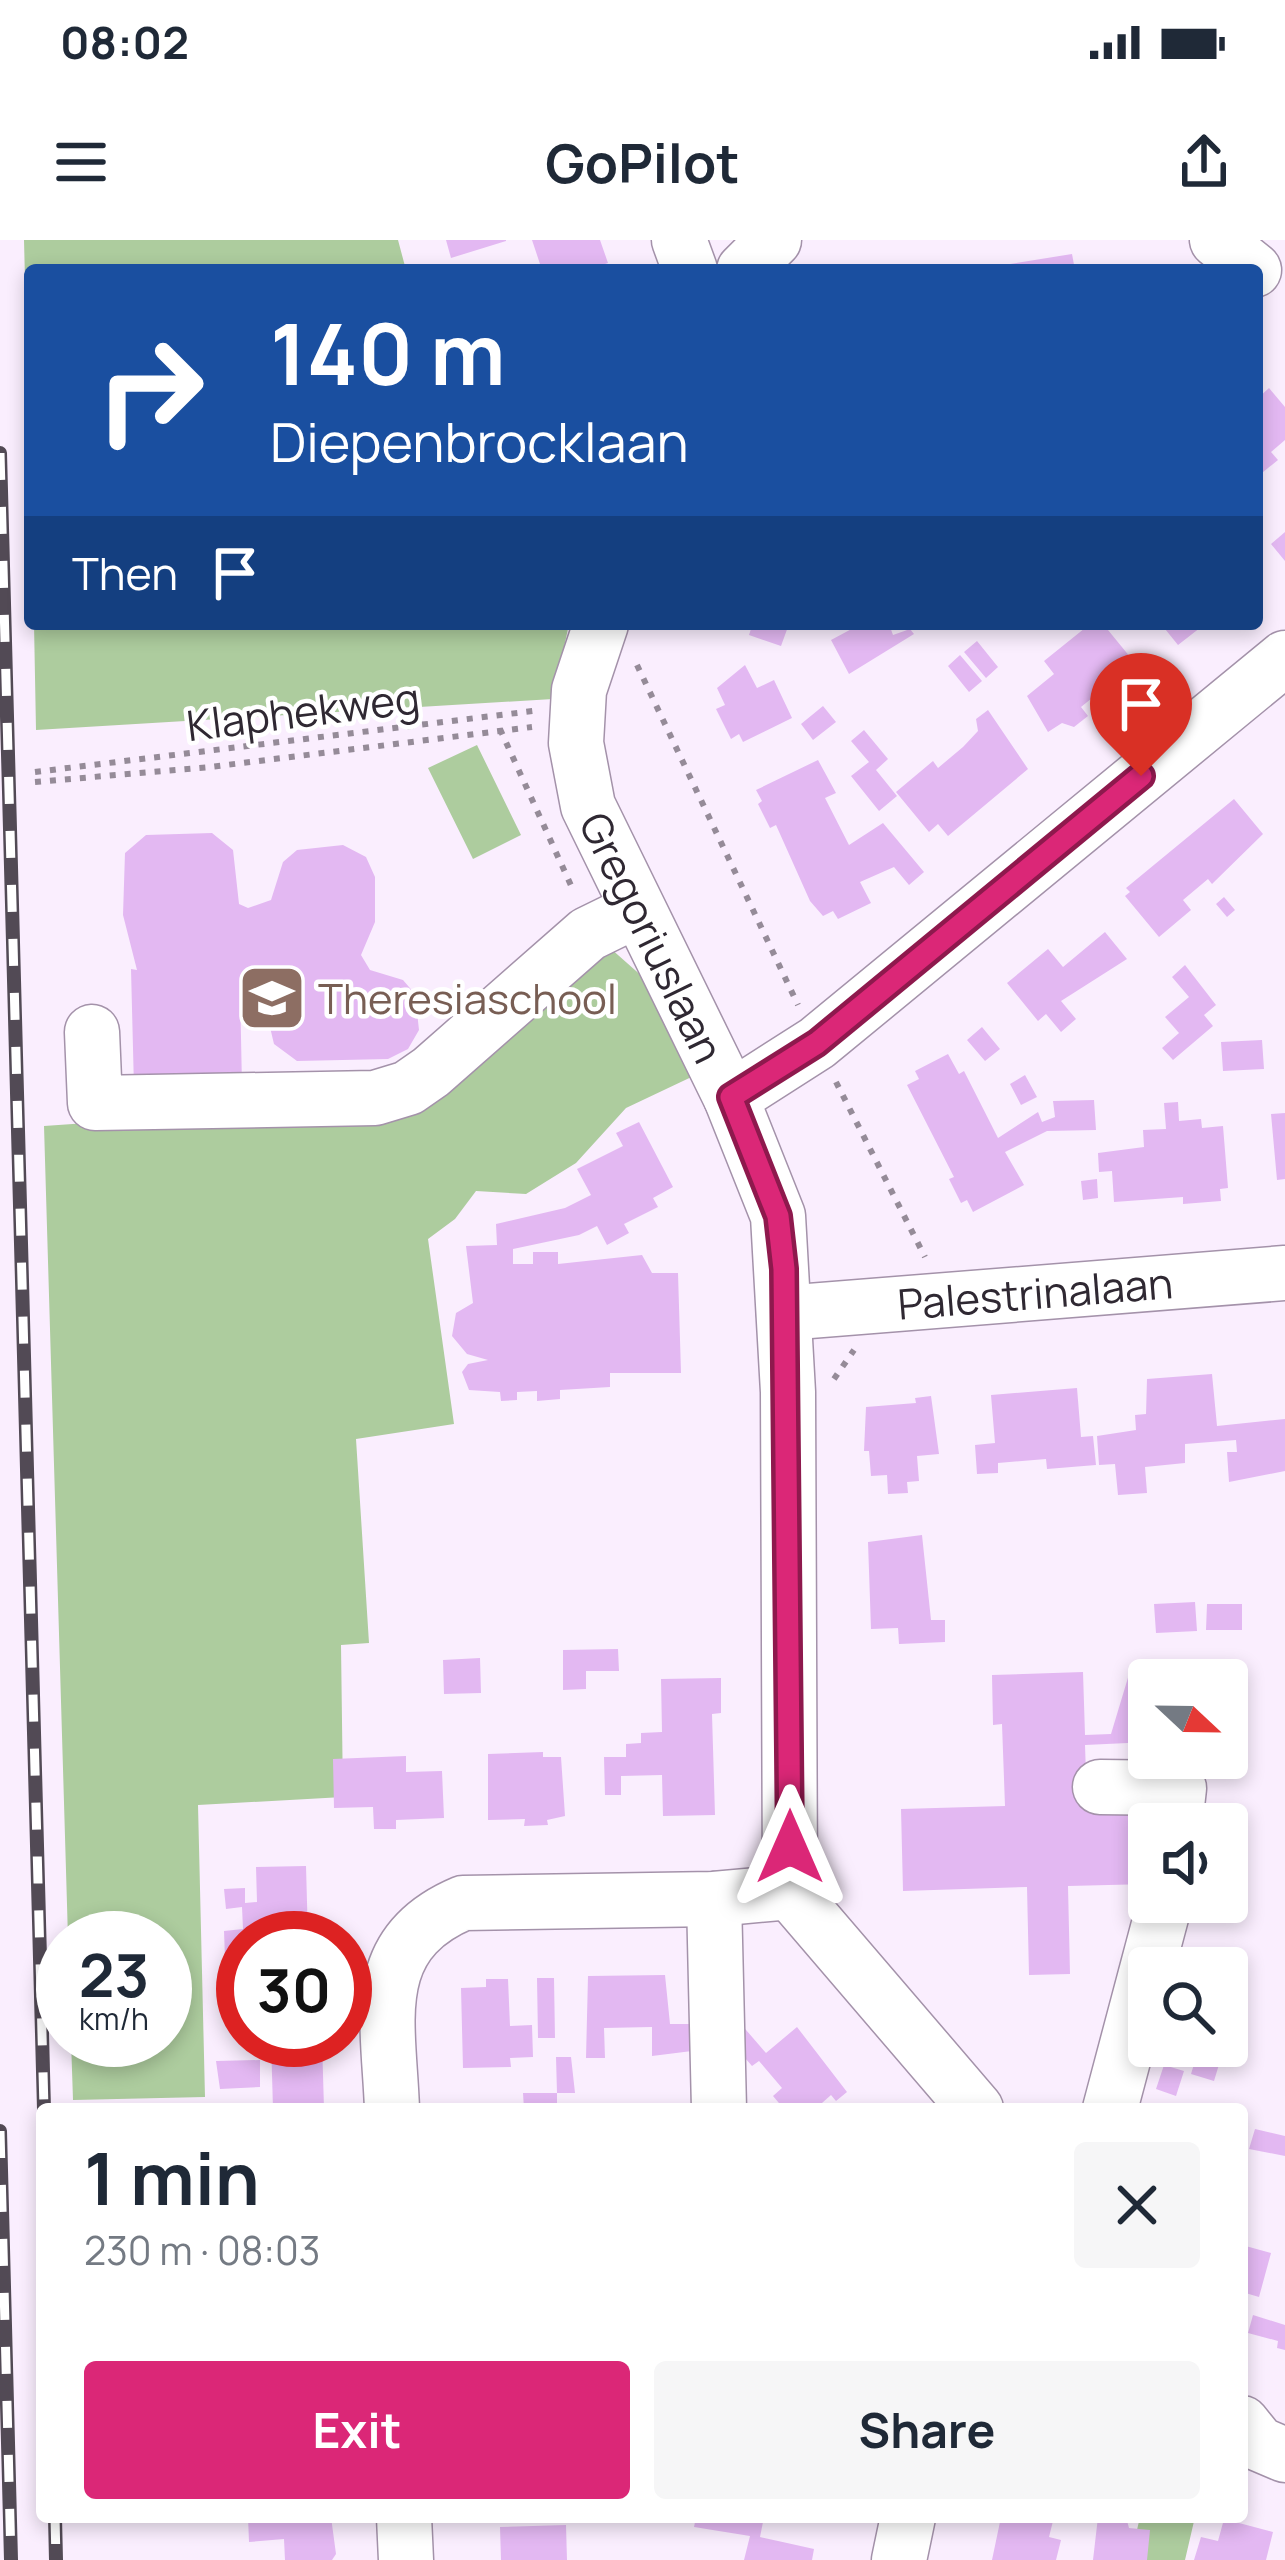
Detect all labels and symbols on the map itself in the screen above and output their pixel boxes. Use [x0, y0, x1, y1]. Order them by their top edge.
pin [1090, 653, 1192, 776]
street label: Klaphekweg [183, 668, 423, 754]
street label: Gregoriuslaan [566, 802, 738, 1072]
school or university icon: Theresiaschool [237, 963, 307, 1033]
place label: Theresiaschool [318, 969, 617, 1027]
street label: Palestrinalaan [895, 1253, 1175, 1333]
north arrow [1128, 1659, 1248, 1779]
position arrow [727, 1784, 853, 1910]
speed limit sign: 30 [216, 1911, 372, 2067]

